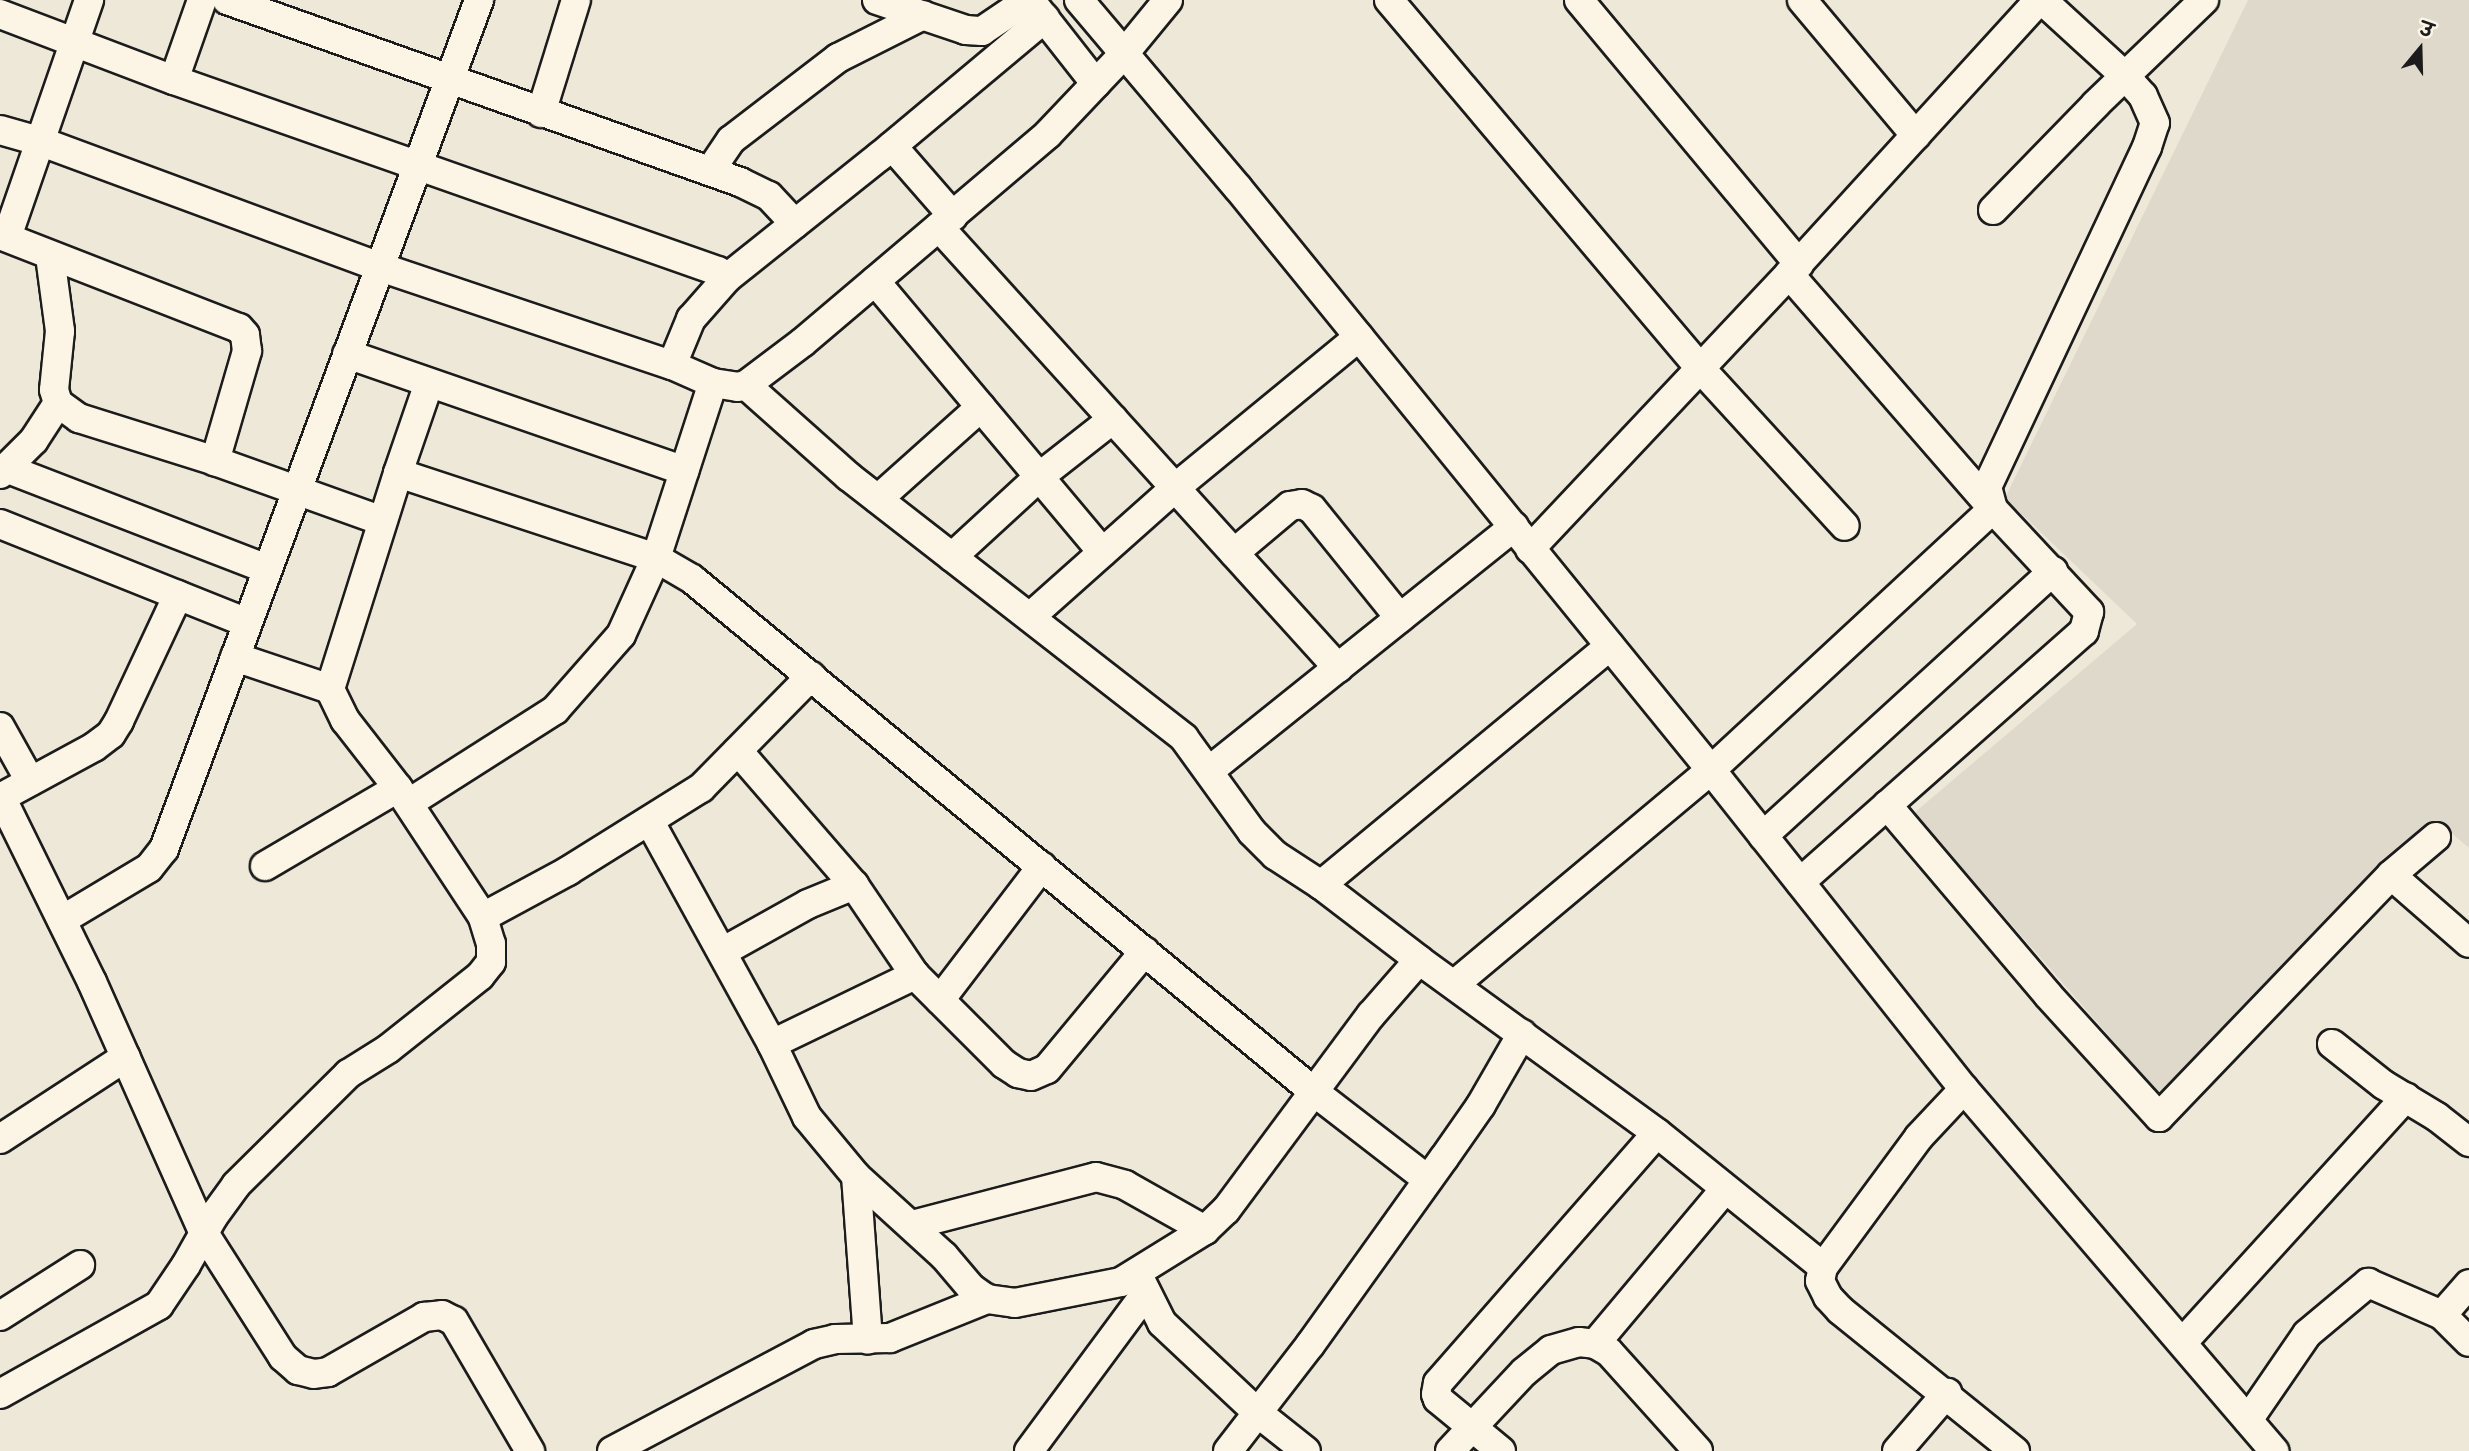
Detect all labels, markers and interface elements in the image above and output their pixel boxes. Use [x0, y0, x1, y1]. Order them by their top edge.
north arrow [2385, 14, 2455, 84]
text: उ [2417, 15, 2437, 43]

